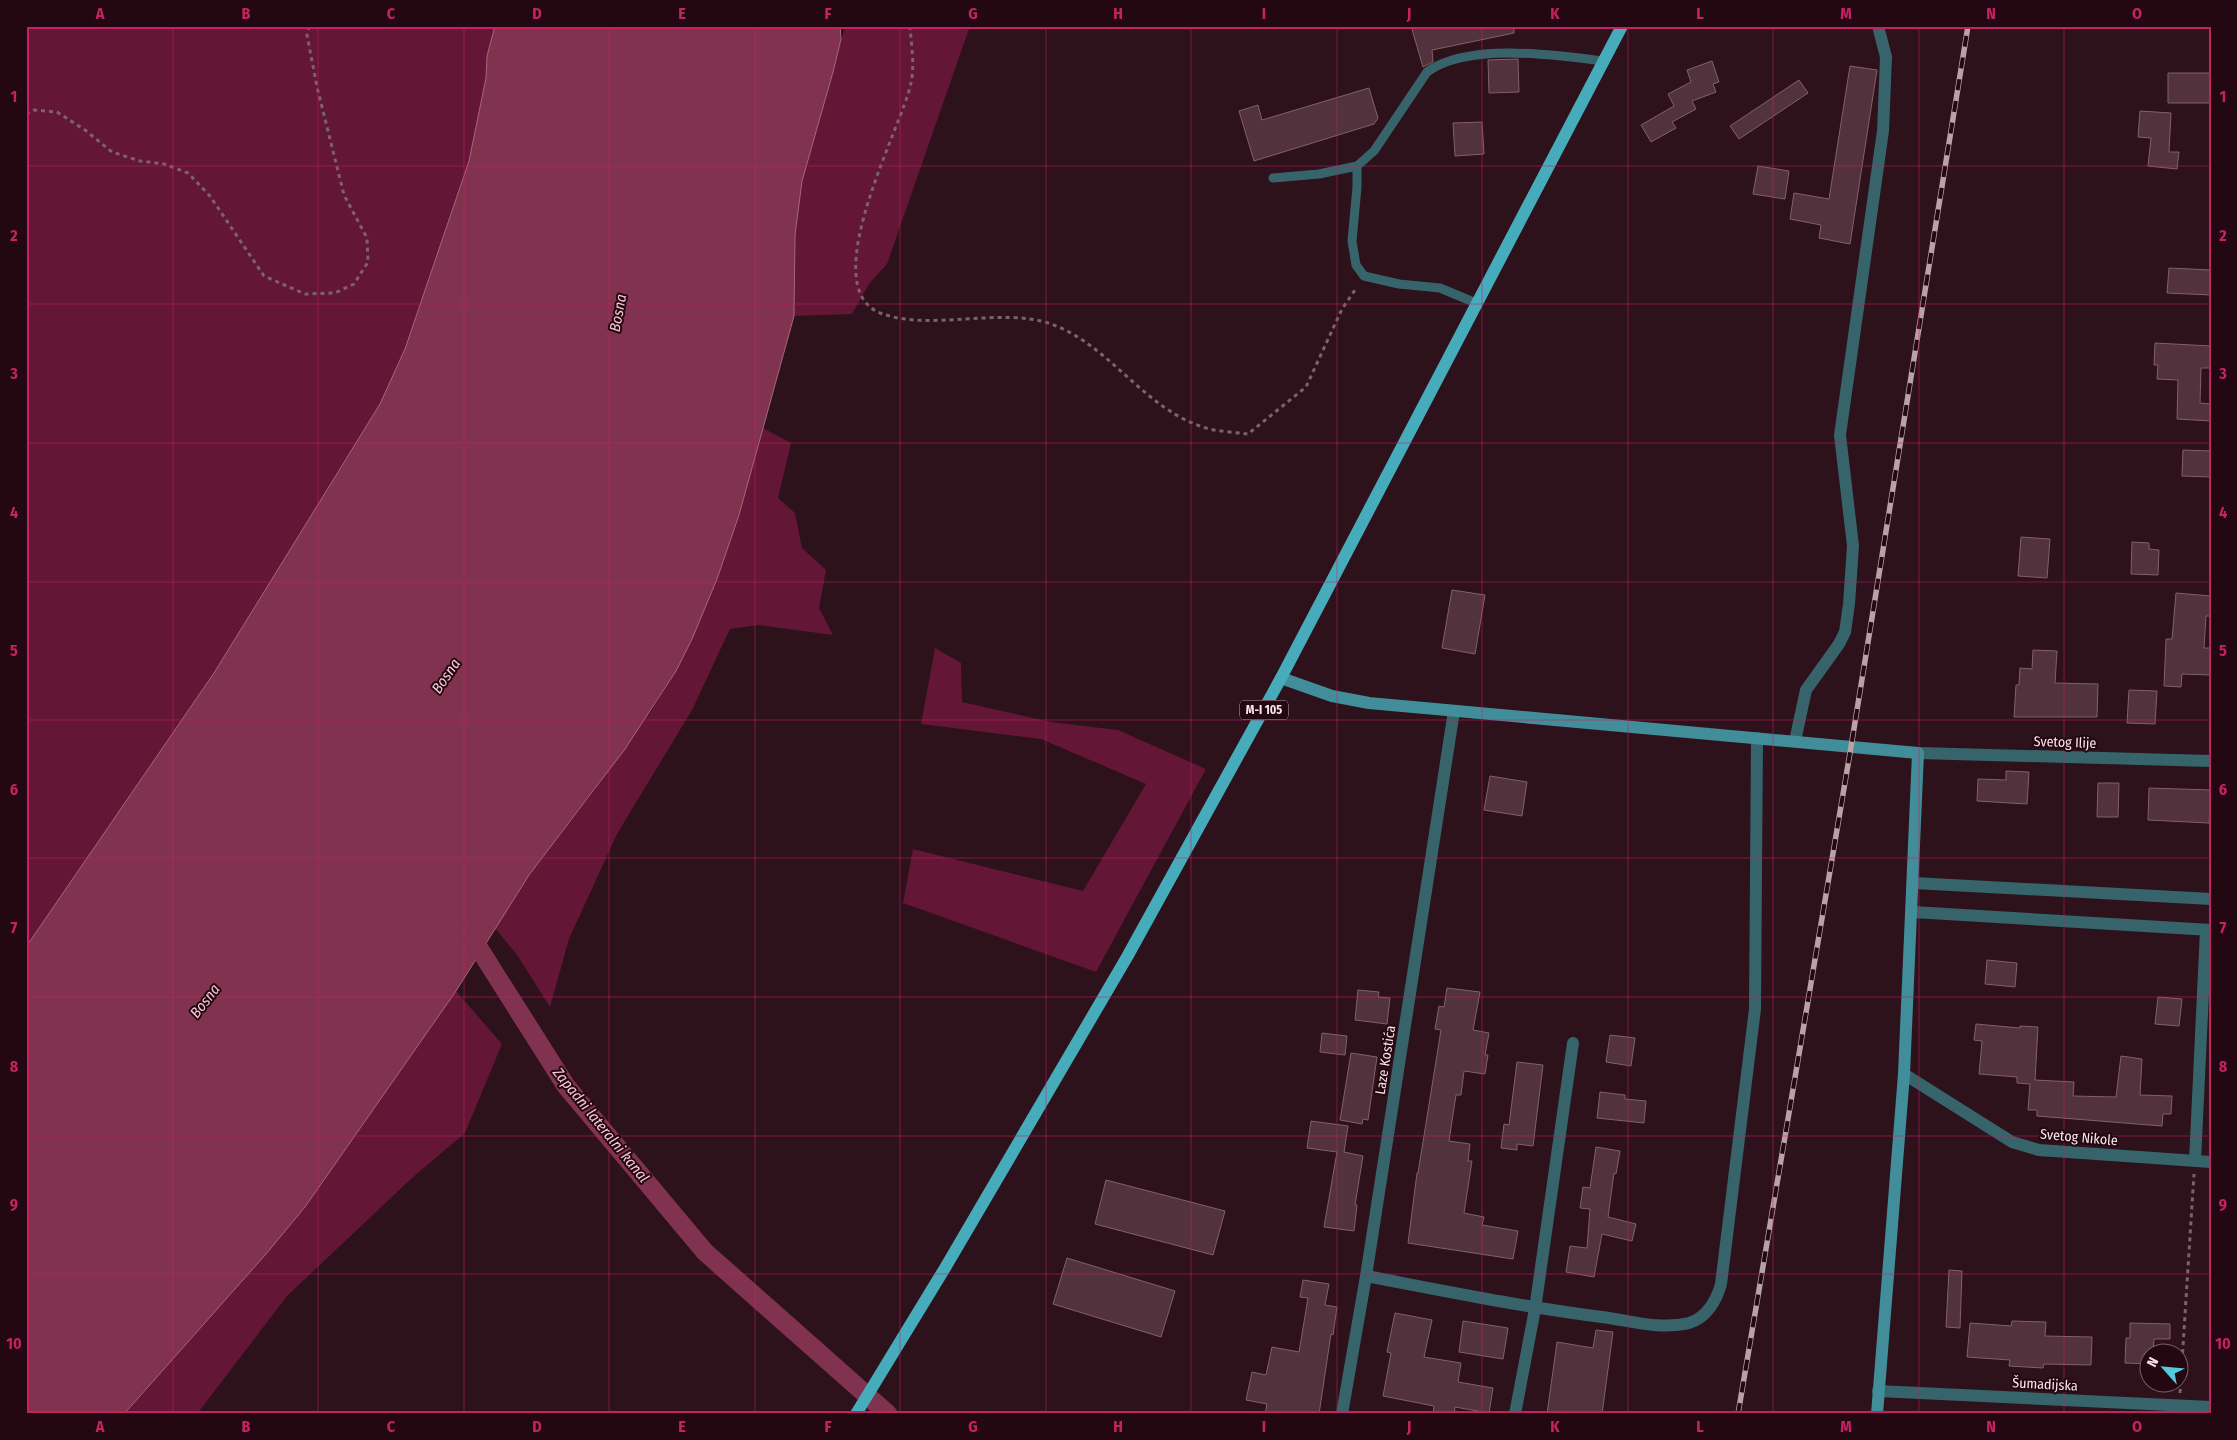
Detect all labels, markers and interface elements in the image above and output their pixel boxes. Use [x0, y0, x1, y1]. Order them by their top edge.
text: A [95, 4, 105, 23]
text: B [242, 4, 251, 23]
text: C [387, 4, 396, 23]
text: D [532, 4, 542, 23]
text: E [678, 4, 686, 23]
text: F [824, 4, 832, 23]
text: G [968, 4, 978, 23]
text: H [1113, 4, 1123, 23]
text: I [1262, 4, 1266, 23]
text: J [1406, 4, 1411, 23]
text: K [1550, 4, 1560, 23]
text: L [1696, 4, 1704, 23]
text: M [1840, 4, 1852, 23]
text: N [1986, 4, 1996, 23]
text: O [2132, 4, 2142, 23]
text: 1 [11, 87, 17, 106]
text: 1 [2220, 87, 2226, 106]
text: 2 [9, 226, 18, 245]
text: 2 [2218, 226, 2227, 245]
water label: Bosna [606, 292, 630, 333]
text: 3 [9, 364, 18, 383]
text: 3 [2218, 364, 2227, 383]
text: 4 [10, 503, 18, 522]
text: 4 [2219, 503, 2227, 522]
text: 5 [10, 641, 18, 660]
text: 5 [2219, 641, 2227, 660]
water label: Bosna [428, 655, 464, 697]
road number: M-I 105 [1240, 700, 1288, 720]
street label: Svetog Ilije [2033, 733, 2097, 752]
text: 6 [10, 780, 18, 799]
text: 6 [2219, 780, 2227, 799]
text: 7 [11, 918, 18, 937]
text: 7 [2220, 918, 2227, 937]
water label: Bosna [186, 980, 224, 1022]
street label: Laze Kostića [1372, 1024, 1399, 1096]
text: 8 [10, 1057, 19, 1076]
text: 8 [2219, 1057, 2228, 1076]
water label: Zapadni lateralni kanal [548, 1063, 653, 1186]
street label: Svetog Nikole [2039, 1126, 2119, 1149]
text: 9 [10, 1195, 18, 1214]
text: 9 [2219, 1195, 2227, 1214]
text: 10 [6, 1334, 22, 1353]
text: 10 [2215, 1334, 2231, 1353]
north arrow [2140, 1342, 2190, 1392]
text: N [2143, 1355, 2162, 1370]
street label: Šumadijska [2012, 1373, 2078, 1395]
text: A [95, 1417, 105, 1436]
text: B [242, 1417, 251, 1436]
text: C [387, 1417, 396, 1436]
text: D [532, 1417, 542, 1436]
text: E [678, 1417, 686, 1436]
text: F [824, 1417, 832, 1436]
text: G [968, 1417, 978, 1436]
text: H [1113, 1417, 1123, 1436]
text: I [1262, 1417, 1266, 1436]
text: J [1406, 1417, 1411, 1436]
text: K [1550, 1417, 1560, 1436]
text: L [1696, 1417, 1704, 1436]
text: M [1840, 1417, 1852, 1436]
text: N [1986, 1417, 1996, 1436]
text: O [2132, 1417, 2142, 1436]

